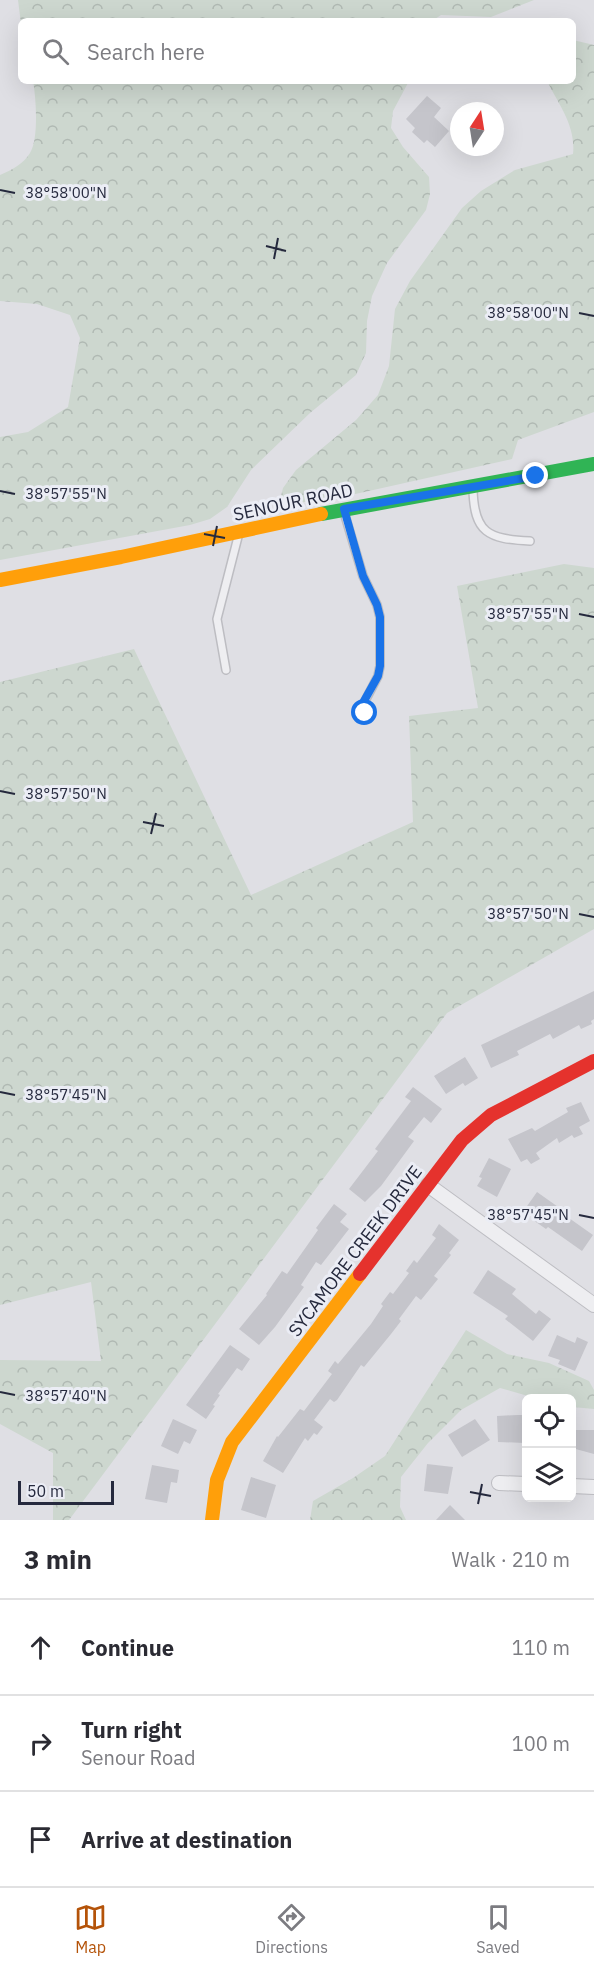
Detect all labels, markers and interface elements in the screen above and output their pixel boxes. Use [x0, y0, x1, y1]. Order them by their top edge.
search box [18, 18, 576, 84]
icon: search [39, 35, 72, 68]
text: Search here [87, 37, 205, 66]
north arrow [450, 102, 504, 156]
text: 38°58'00"N [25, 183, 107, 202]
text: 38°58'00"N [487, 303, 569, 322]
route end [522, 462, 548, 488]
street label: SENOUR ROAD [231, 478, 355, 526]
text: 38°57'55"N [25, 484, 107, 503]
text: 38°57'55"N [487, 604, 569, 623]
route start [351, 699, 377, 725]
text: 38°57'50"N [25, 784, 107, 803]
text: 38°57'50"N [487, 904, 569, 923]
text: 38°57'45"N [25, 1085, 107, 1104]
street label: SYCAMORE CREEK DRIVE [283, 1161, 427, 1341]
text: 38°57'45"N [487, 1205, 569, 1224]
text: 38°57'40"N [25, 1386, 107, 1405]
map controls [522, 1394, 576, 1502]
button: locate [522, 1394, 576, 1448]
button: layers [522, 1448, 576, 1502]
scale bar [18, 1478, 114, 1506]
text: 50 m [27, 1481, 64, 1501]
text: 3 min [24, 1542, 92, 1576]
text: Walk · 210 m [452, 1546, 570, 1573]
icon: ahead [24, 1631, 57, 1664]
text: Continue [81, 1633, 174, 1662]
text: 110 m [512, 1634, 570, 1661]
text: Turn right [81, 1715, 182, 1744]
icon: right [24, 1727, 57, 1760]
text: 100 m [512, 1730, 570, 1757]
text: Senour Road [81, 1744, 196, 1771]
icon: arrive [24, 1823, 57, 1856]
text: Arrive at destination [81, 1825, 292, 1854]
tab: Map [74, 1901, 107, 1957]
tab: Directions [255, 1901, 328, 1957]
tab: Saved [476, 1901, 520, 1957]

